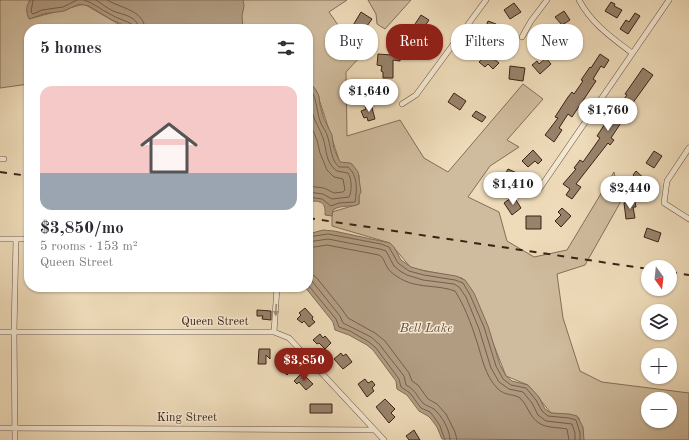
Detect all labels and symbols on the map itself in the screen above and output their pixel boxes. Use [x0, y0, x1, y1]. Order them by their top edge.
pin: $1,640 [336, 79, 402, 113]
pin: $1,760 [575, 98, 641, 132]
pin: $1,410 [480, 172, 546, 206]
pin: $2,440 [597, 176, 663, 210]
north arrow [641, 260, 677, 296]
one-way arrow [272, 304, 279, 316]
street label: Queen Street [181, 316, 249, 328]
water label: Bell Lake [399, 322, 453, 335]
pin: $3,850 [271, 348, 337, 382]
street label: King Street [157, 412, 217, 424]

